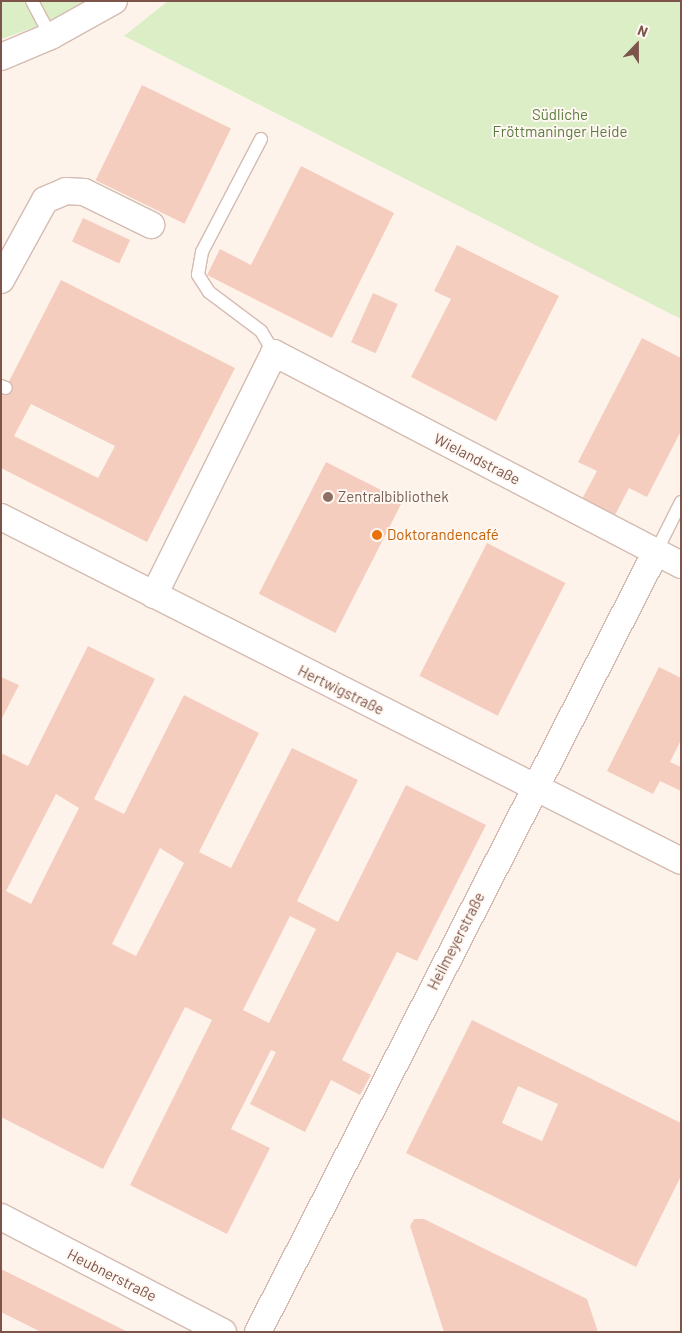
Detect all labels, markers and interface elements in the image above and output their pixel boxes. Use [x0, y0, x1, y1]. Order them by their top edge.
north arrow [612, 20, 662, 70]
text: N [635, 21, 650, 40]
park label: Südliche Fröttmaninger Heide [493, 105, 627, 140]
street label: Wielandstraße [431, 430, 523, 488]
place label: Zentralbibliothek [338, 488, 449, 506]
marker: Zentralbibliothek [322, 491, 334, 503]
place label: Doktorandencafé [387, 526, 499, 544]
marker: Doktorandencafé [371, 529, 383, 541]
street label: Hertwigstraße [295, 661, 387, 719]
street label: Heilmeyerstraße [424, 889, 488, 993]
street label: Heubnerstraße [64, 1245, 160, 1305]

